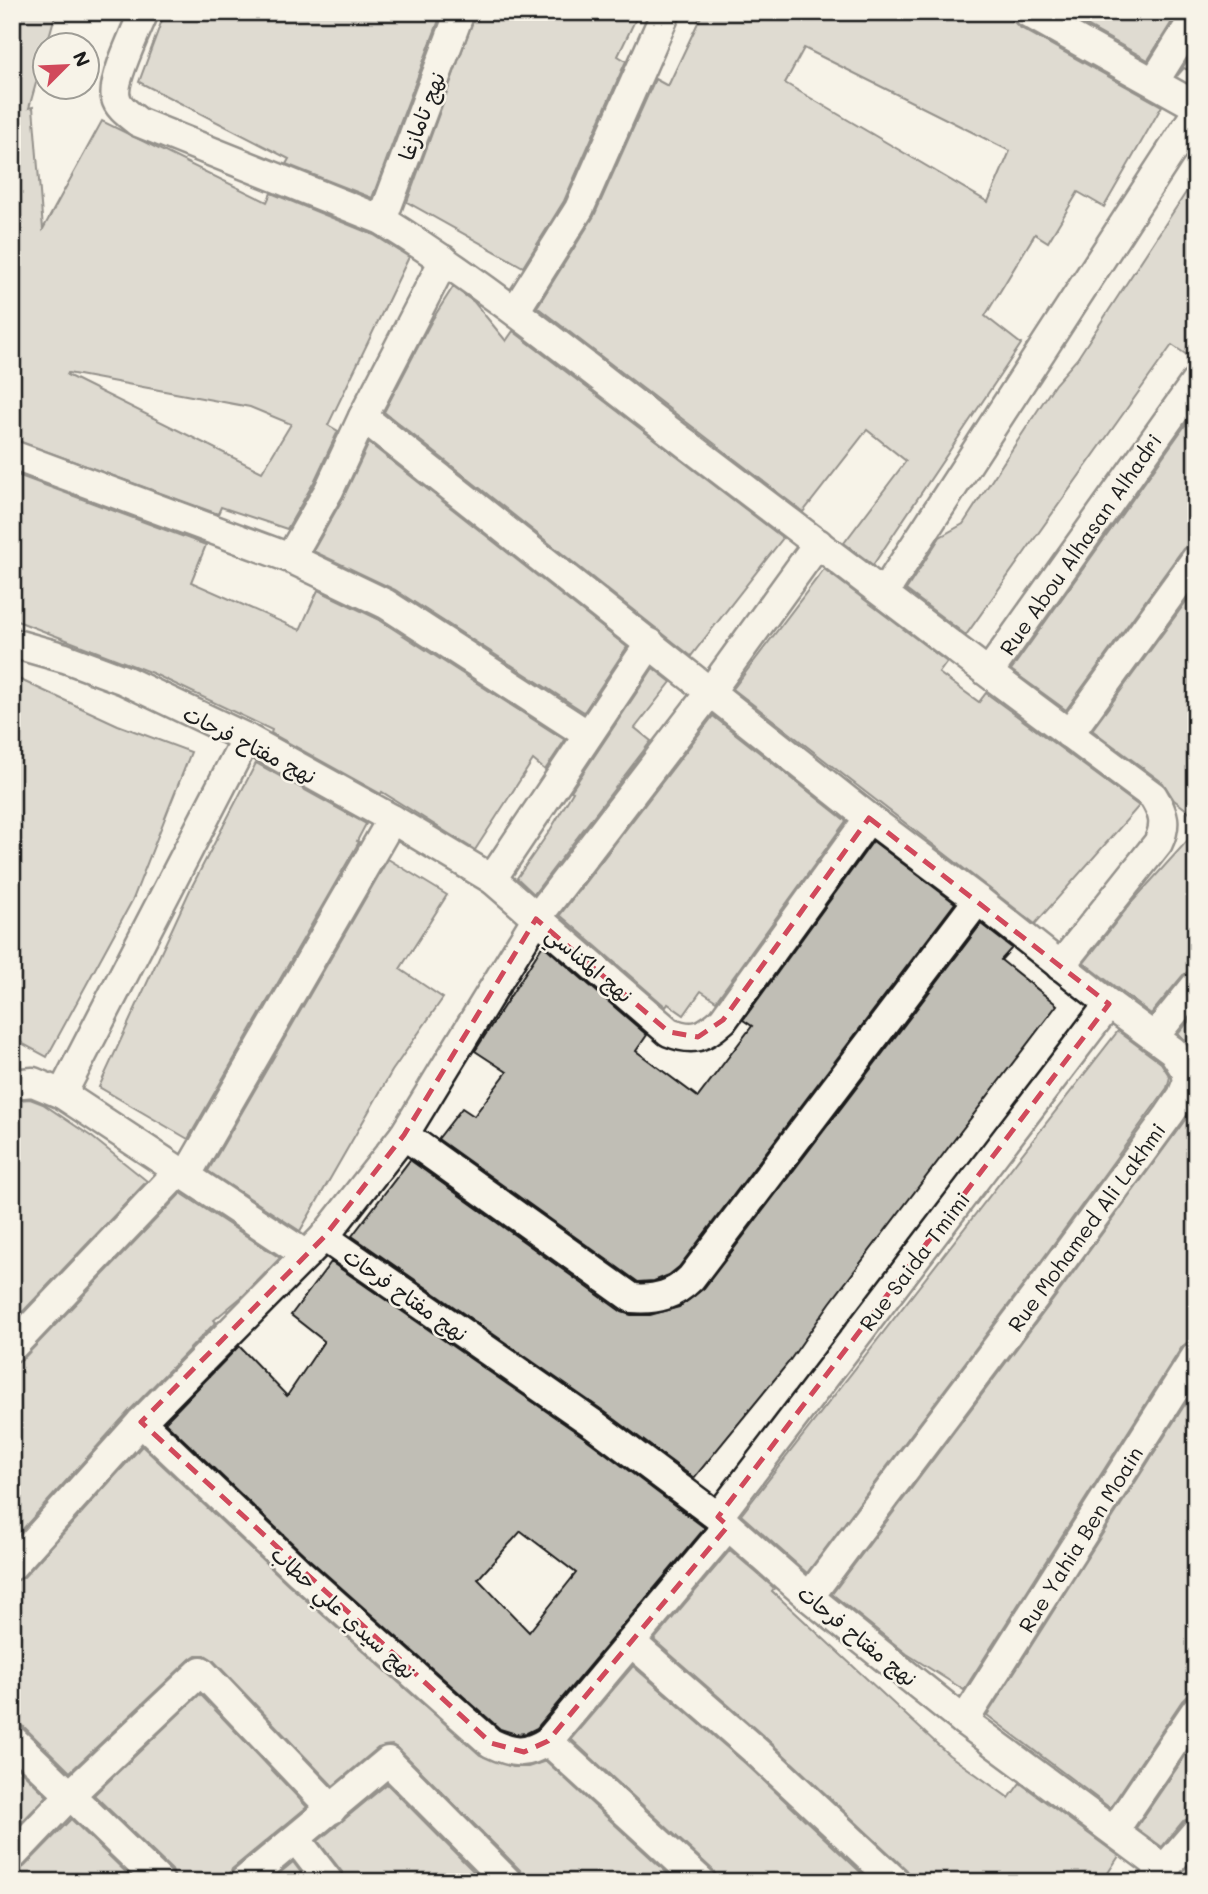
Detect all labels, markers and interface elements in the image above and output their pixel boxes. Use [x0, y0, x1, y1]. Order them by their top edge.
north arrow [32, 32, 102, 102]
text: N [68, 47, 96, 71]
street label: نهج تامازغا [392, 68, 452, 165]
street label: Rue Abou Alhasan Alhadri [993, 428, 1167, 660]
street label: نهج مفتاح فرحات [178, 699, 321, 791]
street label: نهج المكناسي [537, 920, 639, 1013]
street label: Rue Mohamed Ali Lakhmi [1001, 1117, 1171, 1337]
street label: Rue Saida Tmimi [853, 1186, 975, 1336]
street label: نهج مفتاح فرحات [337, 1241, 473, 1349]
street label: Rue Yahia Ben Moain [1012, 1441, 1148, 1637]
street label: نهج سيدي علي حطاب [261, 1540, 422, 1689]
street label: نهج مفتاح فرحات [792, 1579, 923, 1693]

